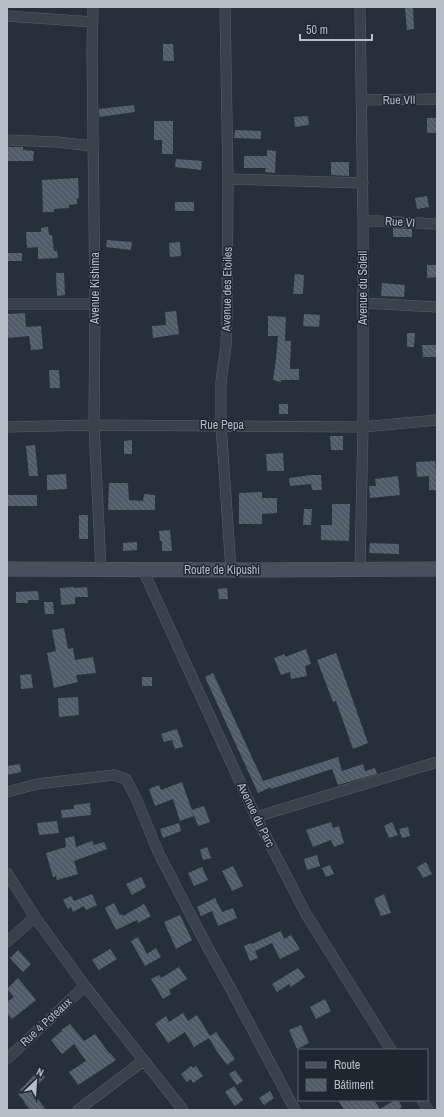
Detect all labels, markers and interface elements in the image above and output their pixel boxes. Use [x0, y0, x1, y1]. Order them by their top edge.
scale bar [300, 16, 372, 42]
text: 50 m [306, 22, 328, 38]
street label: Rue VII [382, 92, 416, 108]
street label: Rue VI [384, 213, 416, 231]
street label: Avenue des Etoiles [218, 246, 236, 332]
street label: Avenue Kishima [87, 251, 103, 325]
street label: Avenue du Soleil [355, 251, 371, 326]
street label: Rue Pepa [200, 417, 244, 433]
street label: Route de Kipushi [184, 562, 260, 578]
street label: Avenue du Parc [233, 779, 279, 850]
street label: Rue 4 Poteaux [17, 994, 75, 1050]
legend [298, 1049, 428, 1101]
text: Route [334, 1057, 360, 1073]
north arrow [16, 1061, 56, 1101]
text: N [34, 1064, 46, 1080]
text: Bâtiment [334, 1077, 374, 1093]

